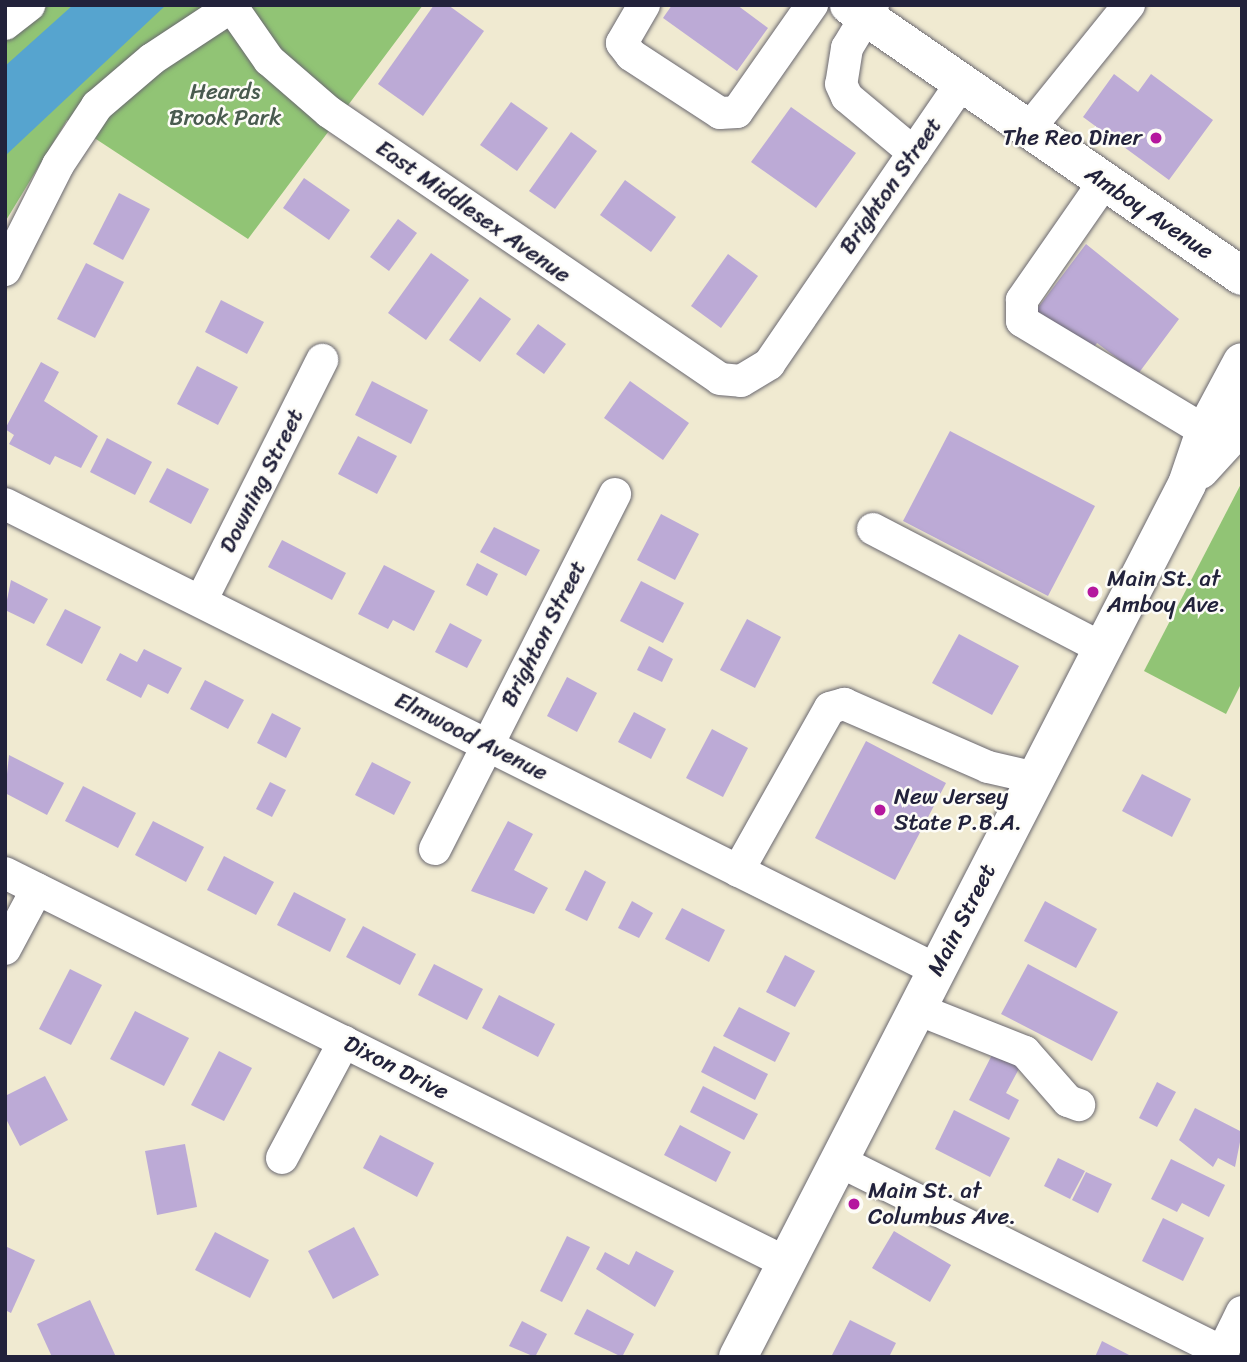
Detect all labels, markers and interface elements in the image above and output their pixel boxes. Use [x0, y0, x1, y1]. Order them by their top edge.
park label: Heards Brook Park [169, 78, 281, 132]
street label: Brighton Street [834, 112, 948, 260]
place label: The Reo Diner [1002, 124, 1142, 152]
marker: The Reo Diner [1148, 130, 1164, 146]
street label: East Middlesex Avenue [370, 134, 576, 290]
street label: Amboy Avenue [1080, 160, 1218, 266]
street label: Downing Street [214, 405, 310, 557]
street label: Brighton Street [495, 556, 593, 712]
place label: Main St. at Amboy Ave. [1107, 565, 1226, 619]
marker: Main St. at Amboy Ave. [1085, 584, 1101, 600]
street label: Elmwood Avenue [390, 687, 552, 787]
place label: New Jersey State P.B.A. [894, 783, 1020, 837]
marker: New Jersey State P.B.A. [872, 802, 888, 818]
street label: Main Street [922, 859, 1002, 981]
street label: Dixon Drive [339, 1030, 453, 1106]
place label: Main St. at Columbus Ave. [868, 1177, 1016, 1231]
marker: Main St. at Columbus Ave. [846, 1196, 862, 1212]

